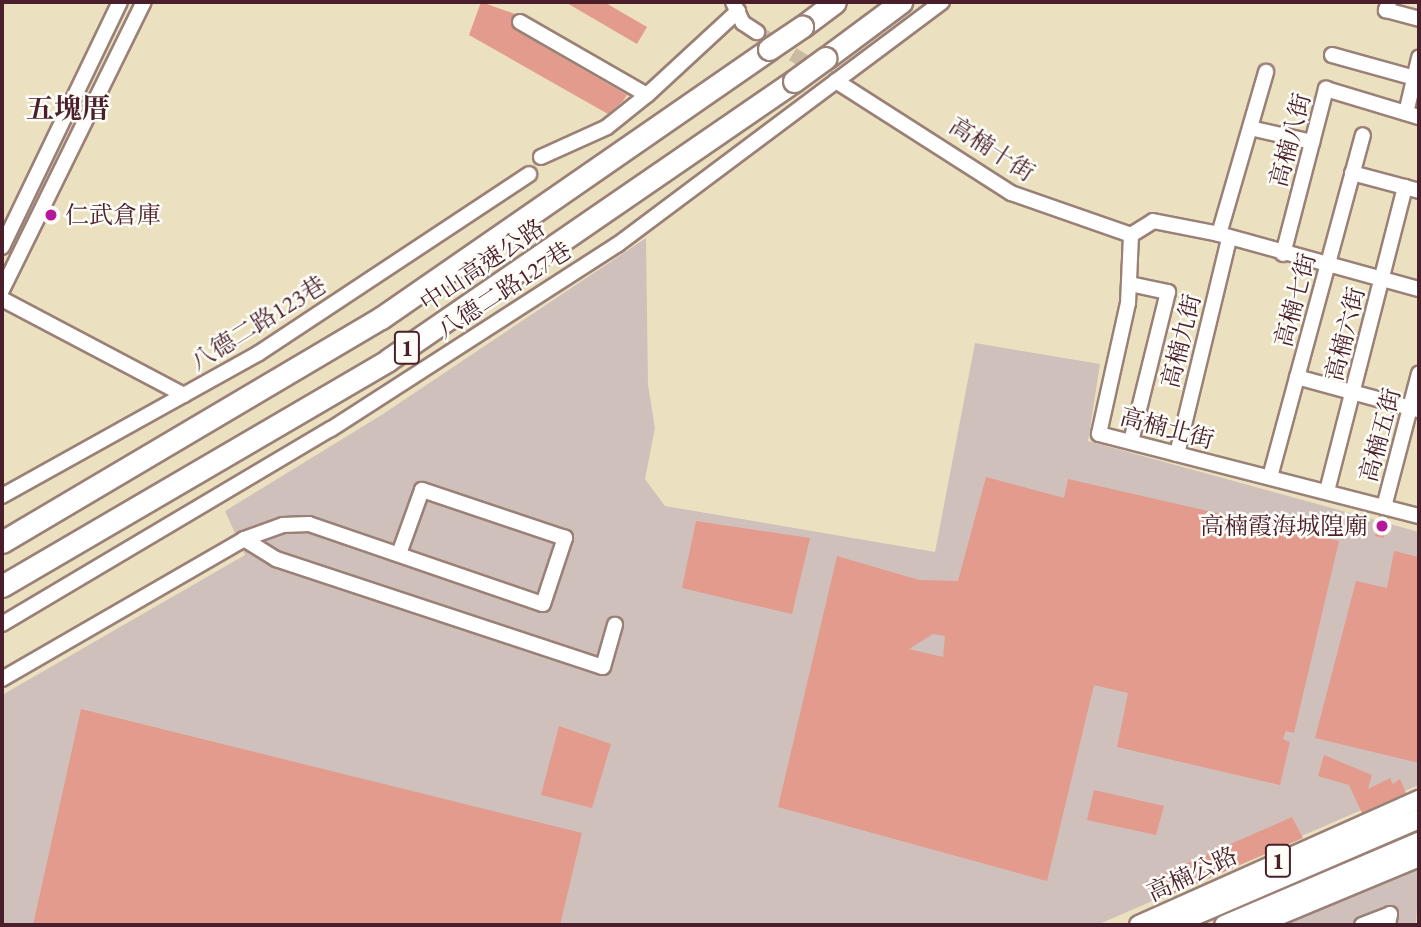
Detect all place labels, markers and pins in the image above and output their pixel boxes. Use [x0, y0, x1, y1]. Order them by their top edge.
place label: 仁武倉庫 [65, 201, 161, 229]
marker: 仁武倉庫 [43, 207, 59, 223]
place label: 高楠霞海城隍廟 [1200, 512, 1368, 540]
marker: 高楠霞海城隍廟 [1374, 518, 1390, 534]

